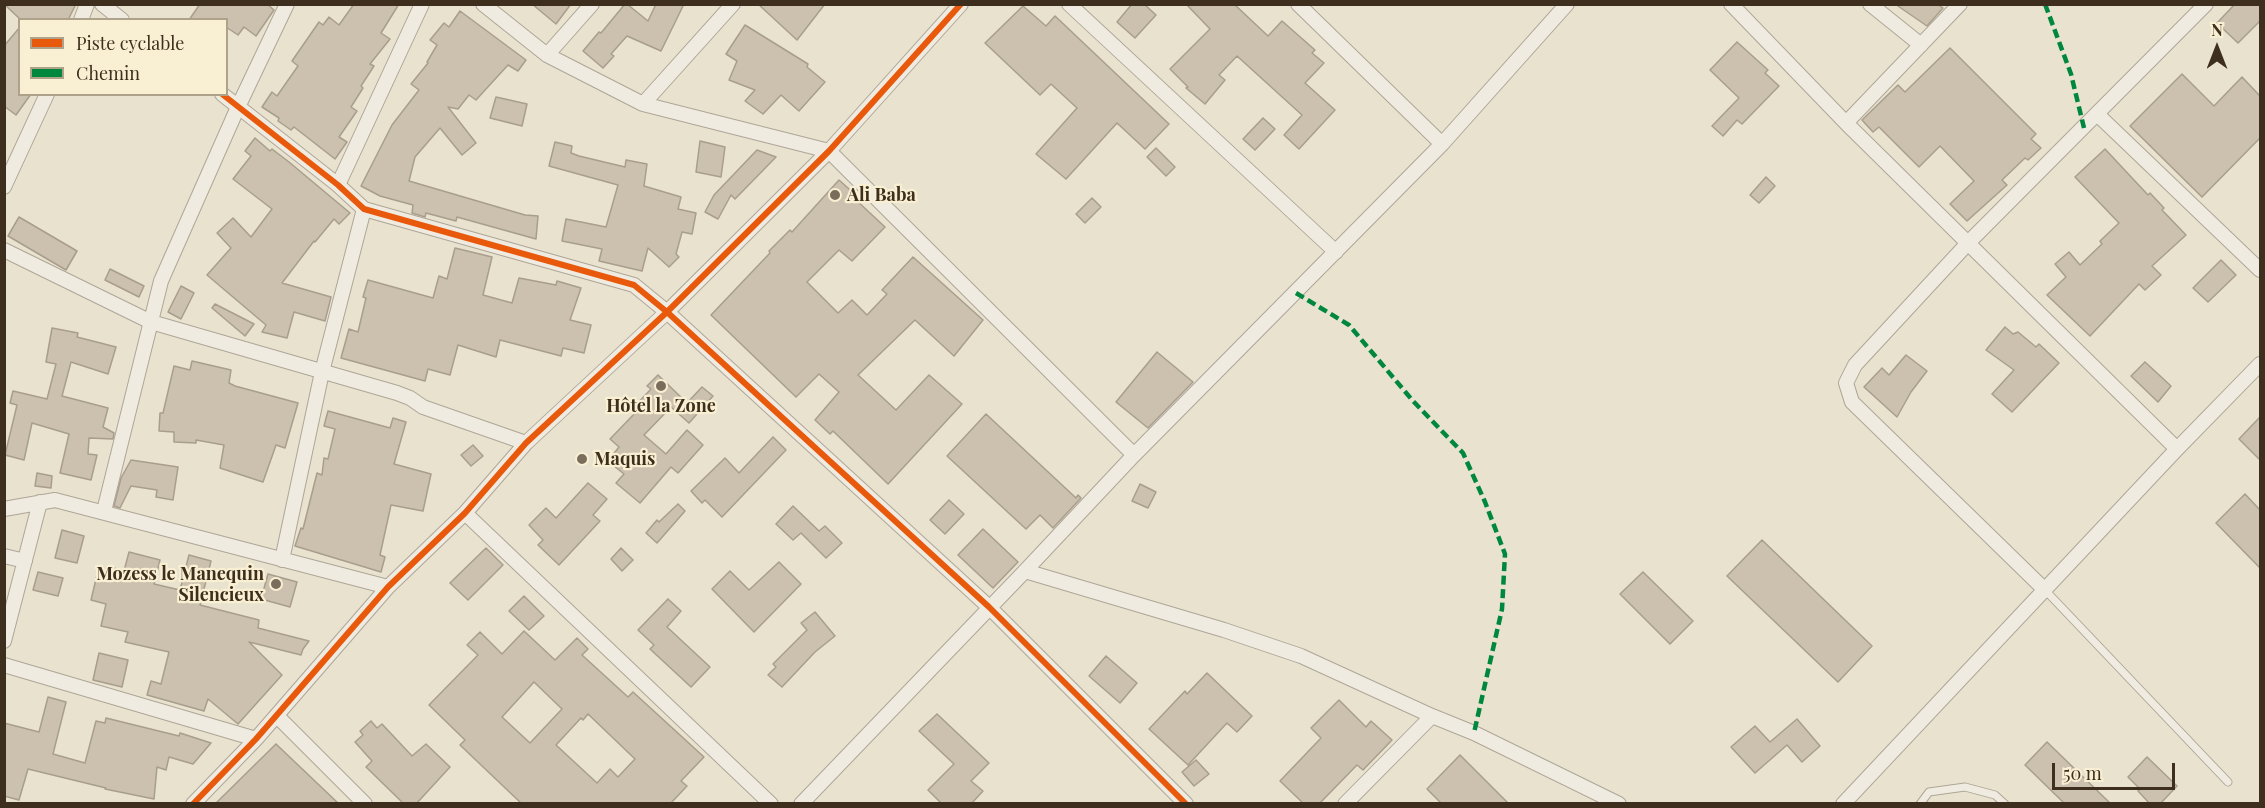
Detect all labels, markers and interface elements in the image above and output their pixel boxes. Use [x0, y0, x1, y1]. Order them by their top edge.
legend [18, 18, 228, 96]
north arrow [2187, 18, 2247, 78]
text: N [2211, 19, 2223, 40]
text: Piste cyclable [76, 31, 184, 55]
text: Chemin [76, 61, 140, 85]
place label: Ali Baba [847, 184, 916, 206]
marker: Ali Baba [828, 188, 842, 202]
marker: Hôtel la Zone [654, 379, 668, 393]
place label: Hôtel la Zone [606, 395, 716, 417]
place label: Maquis [594, 448, 655, 470]
marker: Maquis [575, 452, 589, 466]
place label: Mozess le Manequin Silencieux [96, 563, 264, 606]
marker: Mozess le Manequin Silencieux [269, 577, 283, 591]
scale bar [2055, 751, 2178, 789]
text: 50 m [2063, 761, 2102, 785]

